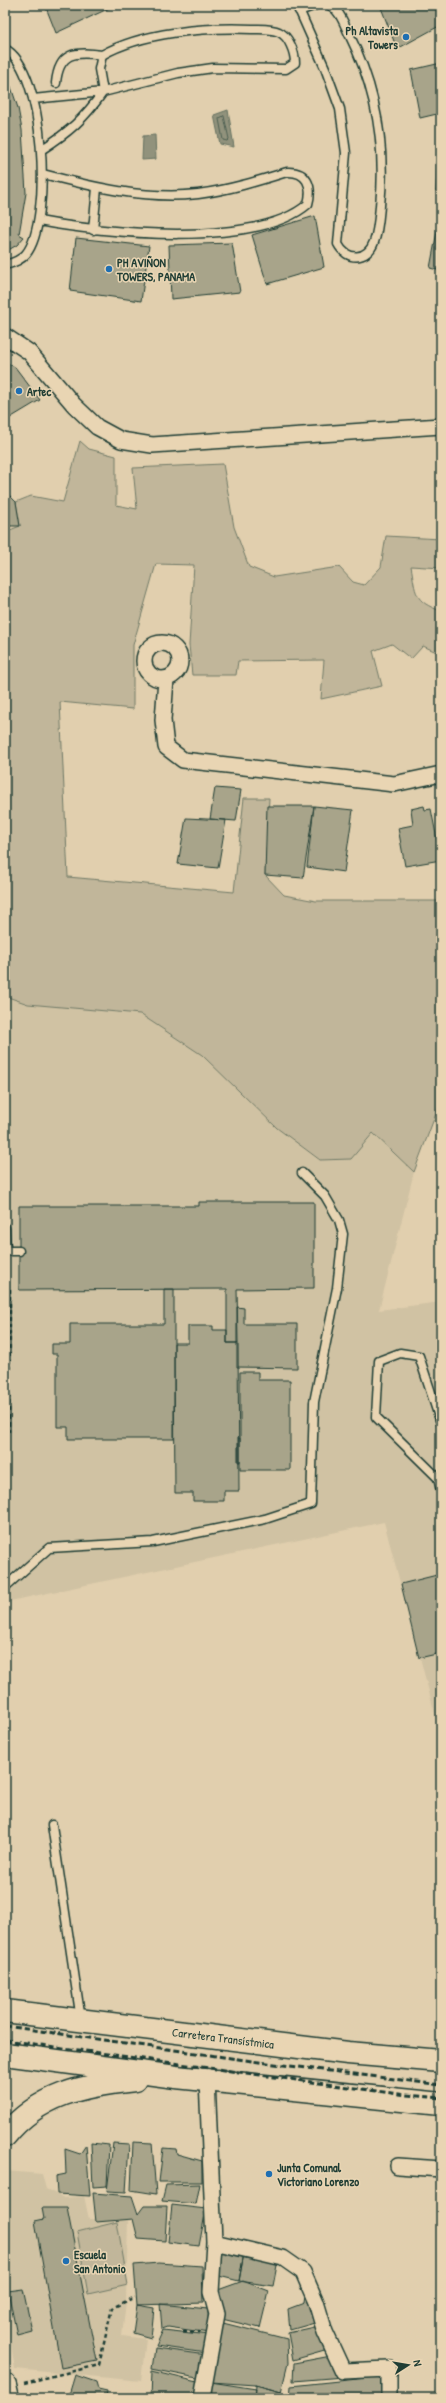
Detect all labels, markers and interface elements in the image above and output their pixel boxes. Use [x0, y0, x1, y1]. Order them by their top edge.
place label: Ph Altavista Towers [346, 22, 398, 53]
marker: Ph Altavista Towers [401, 32, 411, 42]
place label: PH AVIÑON TOWERS, PANAMA [116, 254, 195, 285]
marker: PH AVIÑON TOWERS, PANAMA [104, 264, 114, 274]
place label: Artec [27, 383, 51, 400]
marker: Artec [14, 386, 24, 396]
street label: Carretera Transístmica [171, 2023, 275, 2053]
place label: Junta Comunal Victoriano Lorenzo [277, 2159, 359, 2190]
marker: Junta Comunal Victoriano Lorenzo [264, 2169, 274, 2179]
place label: Escuela San Antonio [74, 2246, 126, 2277]
marker: Escuela San Antonio [61, 2256, 71, 2266]
north arrow [388, 2345, 428, 2385]
text: N [410, 2359, 425, 2367]

